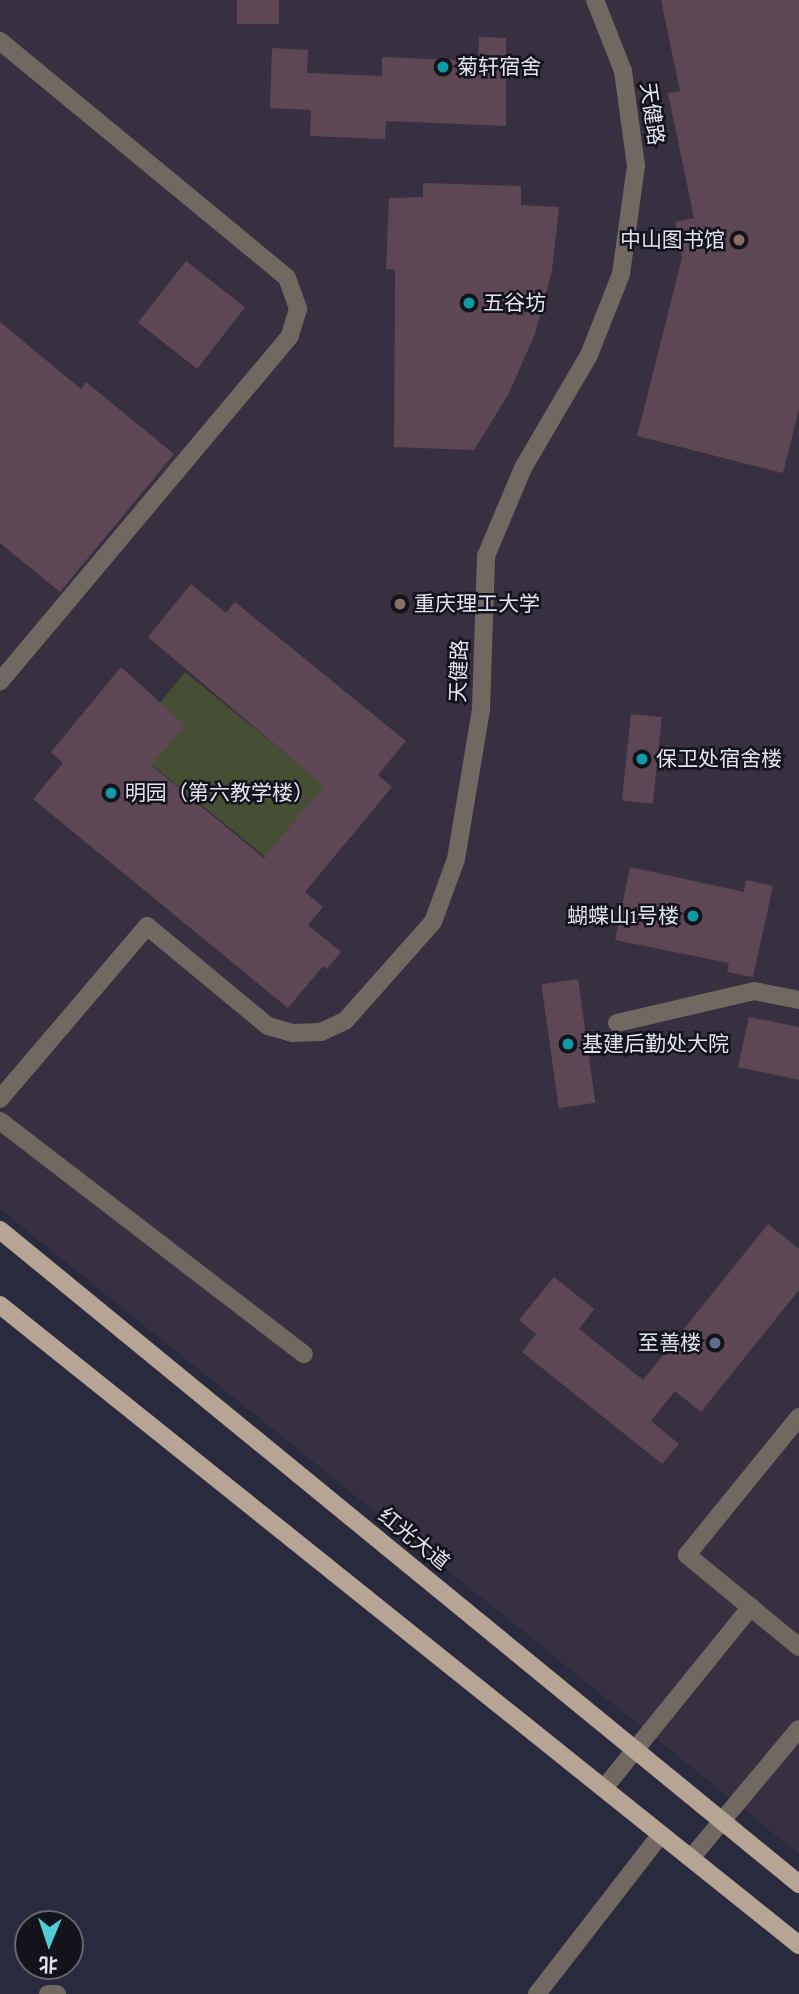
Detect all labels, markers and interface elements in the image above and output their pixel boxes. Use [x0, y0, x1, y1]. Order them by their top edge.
place label: 菊轩宿舍 [457, 54, 541, 80]
marker: 菊轩宿舍 [435, 59, 451, 75]
street label: 天健路 [635, 81, 669, 147]
place label: 中山图书馆 [620, 227, 725, 253]
marker: 中山图书馆 [731, 232, 747, 248]
place label: 五谷坊 [483, 290, 546, 316]
marker: 五谷坊 [461, 295, 477, 311]
place label: 重庆理工大学 [414, 591, 540, 617]
marker: 重庆理工大学 [392, 596, 408, 612]
street label: 天健路 [445, 639, 473, 703]
place label: 保卫处宿舍楼 [656, 746, 782, 772]
marker: 保卫处宿舍楼 [634, 751, 650, 767]
place label: 明园（第六教学楼） [125, 780, 314, 806]
marker: 明园（第六教学楼） [103, 785, 119, 801]
place label: 蝴蝶山1号楼 [567, 903, 679, 929]
marker: 蝴蝶山1号楼 [685, 908, 701, 924]
place label: 基建后勤处大院 [582, 1031, 729, 1057]
marker: 基建后勤处大院 [560, 1036, 576, 1052]
place label: 至善楼 [638, 1330, 701, 1356]
marker: 至善楼 [707, 1335, 723, 1351]
street label: 红光大道 [373, 1503, 455, 1575]
north arrow [14, 1910, 84, 1980]
text: 北 [38, 1954, 58, 1975]

